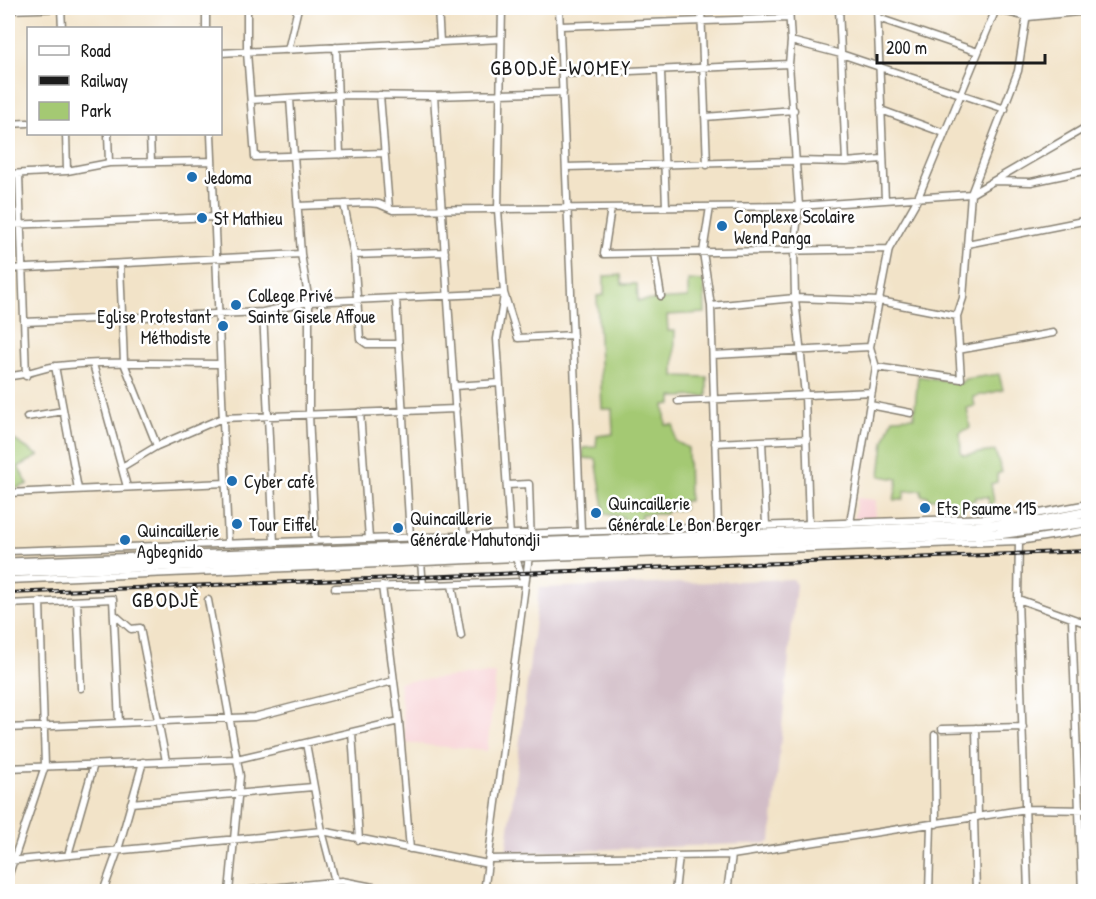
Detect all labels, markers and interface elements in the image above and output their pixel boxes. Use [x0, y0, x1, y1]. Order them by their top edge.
legend [27, 27, 222, 135]
scale bar [877, 27, 1045, 65]
text: 200 m [886, 35, 927, 60]
text: Road [81, 38, 111, 63]
district label: GBODJÈ-WOMEY [490, 53, 632, 82]
text: Railway [81, 68, 128, 93]
text: Park [81, 98, 112, 123]
place label: Jedoma [204, 165, 251, 190]
marker: Jedoma [185, 170, 199, 184]
place label: Complexe Scolaire Wend Panga [734, 204, 855, 250]
place label: St Mathieu [214, 206, 283, 231]
marker: St Mathieu [195, 211, 209, 225]
marker: Complexe Scolaire Wend Panga [715, 219, 729, 233]
place label: College Privé Sainte Gisele Affoue [248, 283, 376, 329]
marker: College Privé Sainte Gisele Affoue [229, 298, 243, 312]
place label: Eglise Protestant Méthodiste [97, 304, 212, 350]
marker: Eglise Protestant Méthodiste [216, 319, 230, 333]
place label: Cyber café [244, 469, 315, 494]
marker: Cyber café [225, 474, 239, 488]
place label: Quincaillerie Générale Le Bon Berger [608, 491, 761, 537]
place label: Ets Psaume 115 [937, 496, 1037, 521]
marker: Ets Psaume 115 [918, 501, 932, 515]
place label: Quincaillerie Générale Mahutondji [410, 506, 541, 552]
marker: Quincaillerie Générale Le Bon Berger [589, 506, 603, 520]
place label: Tour Eiffel [249, 512, 317, 537]
marker: Tour Eiffel [230, 517, 244, 531]
place label: Quincaillerie Agbegnido [137, 518, 219, 564]
marker: Quincaillerie Générale Mahutondji [391, 521, 405, 535]
marker: Quincaillerie Agbegnido [118, 533, 132, 547]
district label: GBODJÈ [132, 585, 200, 614]

